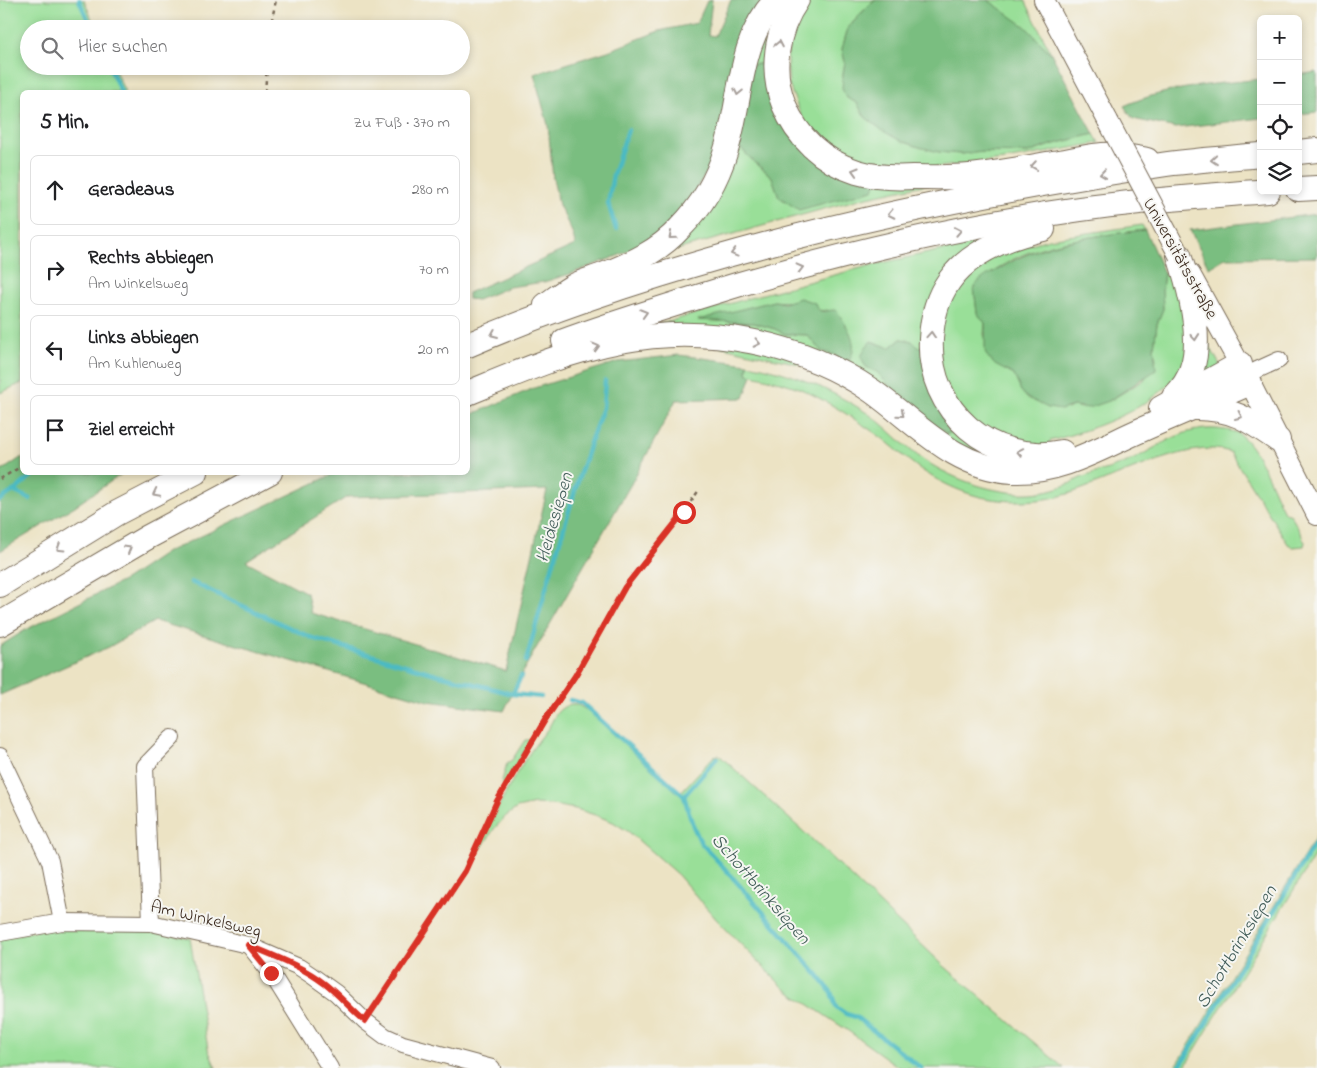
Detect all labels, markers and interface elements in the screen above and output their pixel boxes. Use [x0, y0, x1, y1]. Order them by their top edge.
map controls [1257, 15, 1302, 195]
button: + [1257, 15, 1302, 60]
search box [20, 20, 470, 75]
icon: search [38, 34, 66, 62]
text: Hier suchen [78, 34, 167, 61]
one-way arrow [773, 40, 783, 49]
button: − [1257, 60, 1302, 105]
one-way arrow [734, 88, 744, 97]
button: locate [1257, 105, 1302, 150]
text: 5 Min. [40, 108, 88, 138]
text: Zu Fuß · 370 m [353, 111, 450, 135]
button: layers [1257, 150, 1302, 195]
one-way arrow [1210, 154, 1218, 165]
one-way arrow [1029, 161, 1038, 171]
one-way arrow [851, 166, 860, 176]
one-way arrow [1098, 169, 1107, 179]
icon: ahead [41, 176, 69, 204]
text: Geradeaus [88, 177, 175, 204]
text: 280 m [412, 178, 449, 202]
street label: Universitätsstraße [1135, 193, 1224, 325]
one-way arrow [887, 208, 896, 219]
one-way arrow [954, 226, 963, 237]
one-way arrow [668, 231, 677, 240]
text: Rechts abbiegen [88, 245, 213, 272]
one-way arrow [730, 248, 738, 258]
icon: right [41, 256, 69, 284]
text: 70 m [419, 258, 449, 282]
one-way arrow [796, 263, 804, 273]
text: Am Winkelsweg [88, 272, 188, 296]
one-way arrow [640, 309, 648, 319]
text: Links abbiegen [88, 325, 199, 352]
one-way arrow [490, 327, 499, 338]
one-way arrow [926, 331, 937, 339]
one-way arrow [1189, 333, 1200, 341]
icon: left [41, 336, 69, 364]
one-way arrow [752, 337, 761, 348]
text: 20 m [418, 338, 449, 362]
one-way arrow [591, 342, 600, 353]
text: Am Kuhlenweg [88, 352, 181, 376]
one-way arrow [895, 408, 904, 417]
one-way arrow [1234, 409, 1243, 420]
icon: arrive [41, 416, 69, 444]
text: Ziel erreicht [88, 417, 175, 444]
one-way arrow [1016, 448, 1025, 458]
water label: Heidesiepen [530, 469, 581, 566]
one-way arrow [153, 487, 162, 497]
route start [673, 501, 696, 524]
one-way arrow [57, 542, 66, 552]
one-way arrow [122, 545, 131, 555]
water label: Schottbrinksiepen [704, 828, 816, 951]
water label: Schottbrinksiepen [1190, 880, 1285, 1014]
street label: Am Winkelsweg [148, 895, 263, 946]
route end [260, 962, 283, 985]

